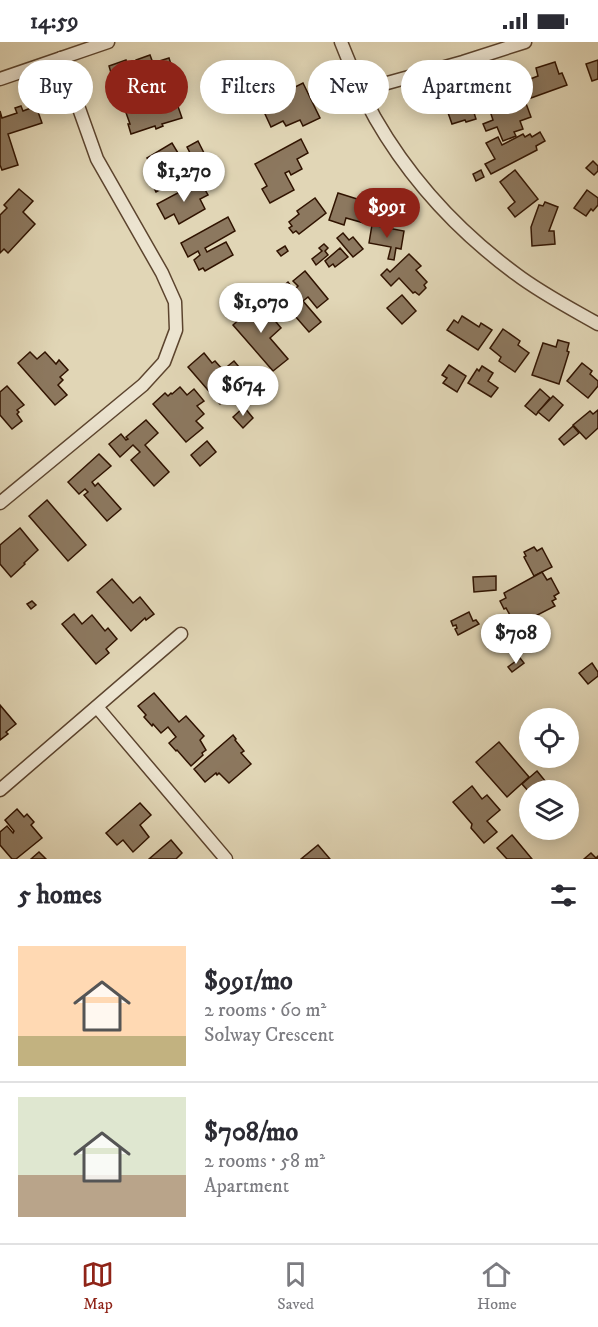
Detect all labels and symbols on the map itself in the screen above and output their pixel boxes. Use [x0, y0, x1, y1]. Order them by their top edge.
pin: $1,270 [135, 152, 233, 203]
pin: $991 [351, 188, 423, 239]
pin: $1,070 [212, 283, 310, 334]
pin: $674 [207, 366, 279, 417]
pin: $708 [480, 614, 552, 665]

